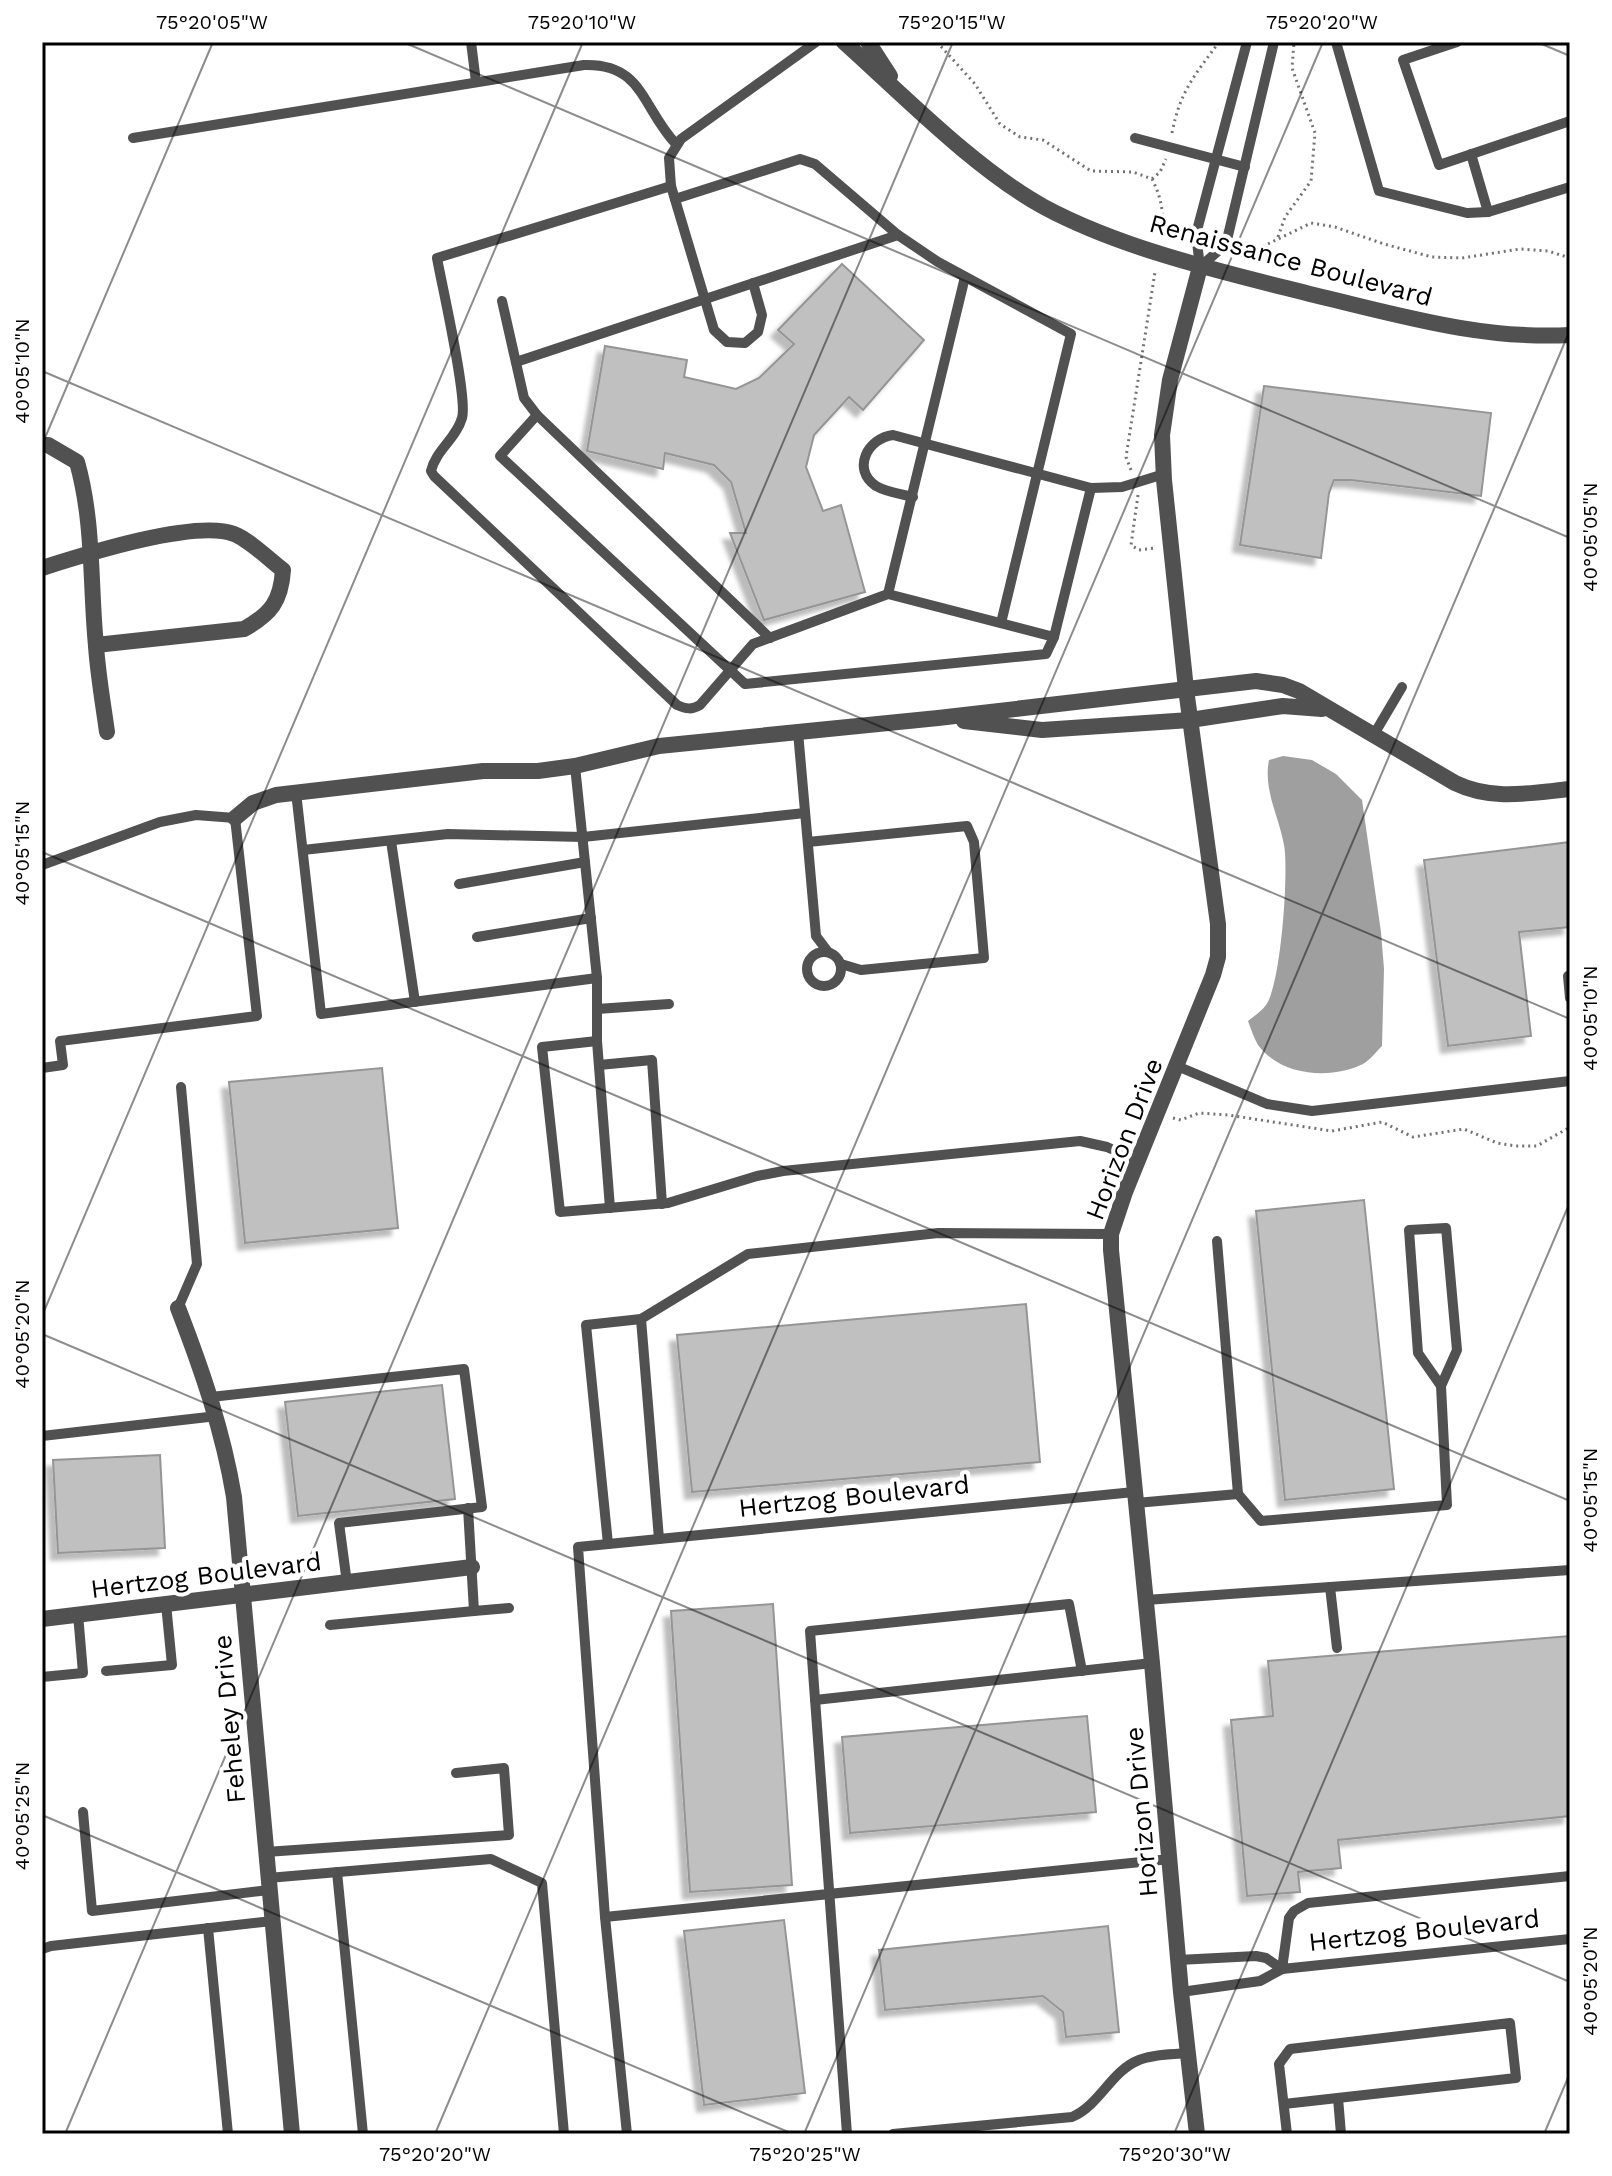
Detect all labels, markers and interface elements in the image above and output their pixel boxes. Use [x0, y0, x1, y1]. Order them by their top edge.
text: 75°20'05"W [156, 10, 268, 34]
text: 75°20'10"W [528, 10, 636, 34]
text: 75°20'15"W [898, 10, 1006, 34]
text: 75°20'20"W [1266, 10, 1378, 34]
street label: Renaissance Boulevard [1146, 208, 1436, 312]
text: 40°05'10"N [10, 318, 34, 424]
text: 40°05'05"N [1578, 482, 1602, 592]
text: 40°05'15"N [10, 801, 34, 905]
text: 40°05'10"N [1578, 965, 1602, 1071]
street label: Horizon Drive [1079, 1054, 1169, 1224]
text: 40°05'20"N [10, 1279, 34, 1389]
text: 40°05'15"N [1578, 1448, 1602, 1552]
street label: Hertzog Boulevard [737, 1469, 971, 1523]
street label: Hertzog Boulevard [89, 1546, 323, 1604]
street label: Feheley Drive [207, 1633, 251, 1805]
street label: Horizon Drive [1119, 1726, 1163, 1898]
text: 40°05'25"N [10, 1762, 34, 1870]
street label: Hertzog Boulevard [1307, 1903, 1541, 1957]
text: 40°05'20"N [1578, 1926, 1602, 2036]
text: 75°20'20"W [379, 2142, 491, 2166]
text: 75°20'25"W [749, 2142, 861, 2166]
text: 75°20'30"W [1119, 2142, 1231, 2166]

